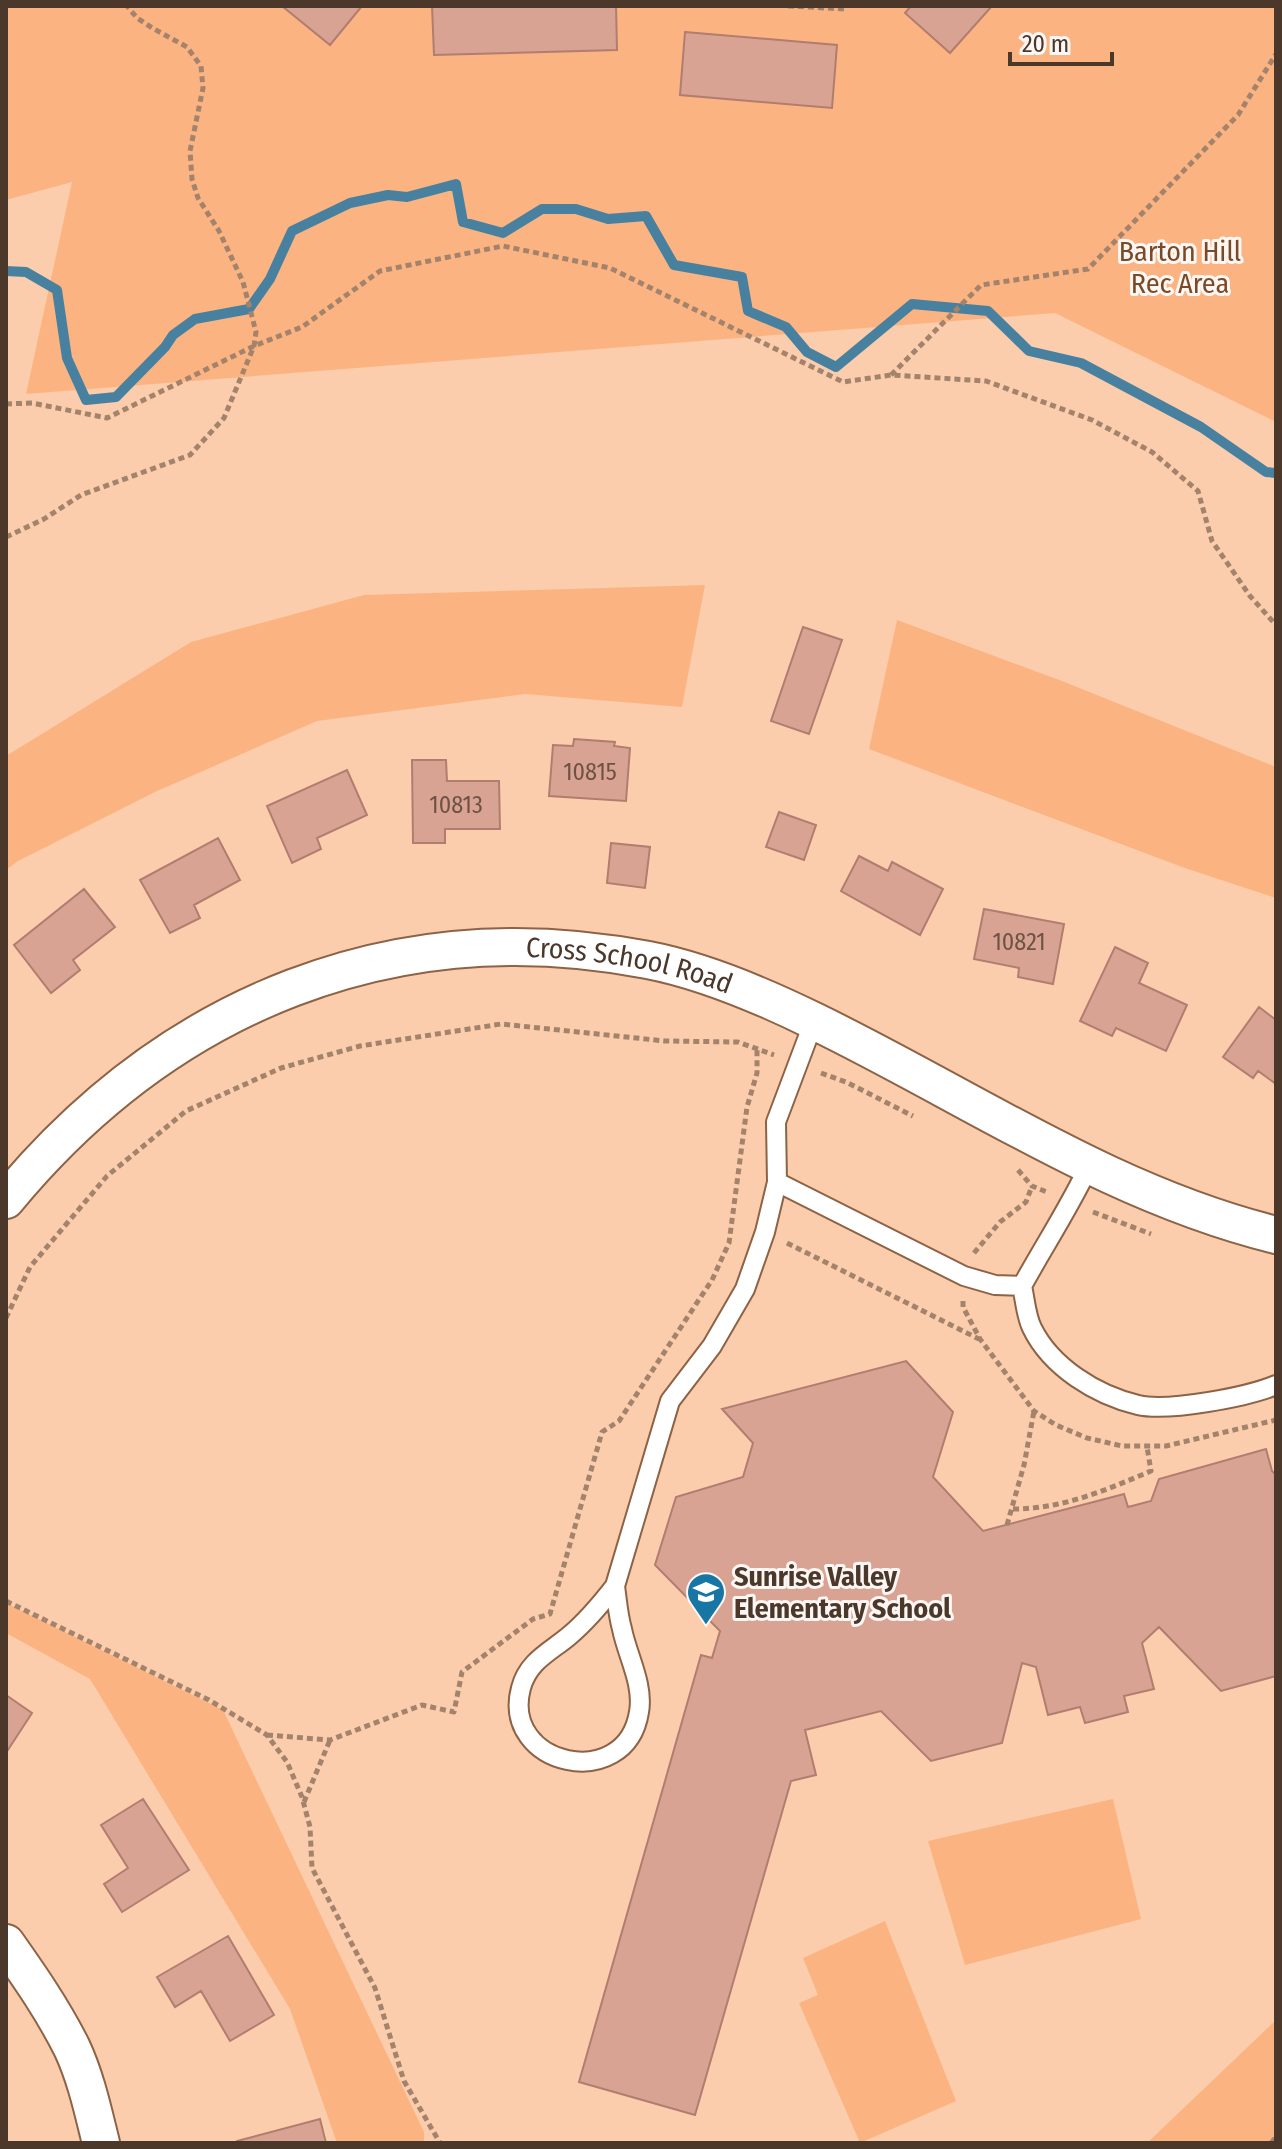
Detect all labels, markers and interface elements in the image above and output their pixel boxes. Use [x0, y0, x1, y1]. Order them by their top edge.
scale bar [1010, 16, 1112, 66]
text: 20 m [1022, 30, 1069, 58]
park label: Barton Hill Rec Area [1119, 235, 1241, 300]
house number: 10815 [563, 758, 617, 786]
house number: 10813 [429, 791, 483, 819]
house number: 10821 [992, 928, 1046, 956]
street label: Cross School Road [526, 931, 737, 1000]
place label: Sunrise Valley Elementary School [734, 1560, 951, 1625]
school or university icon: Sunrise Valley Elementary School [685, 1571, 727, 1626]

